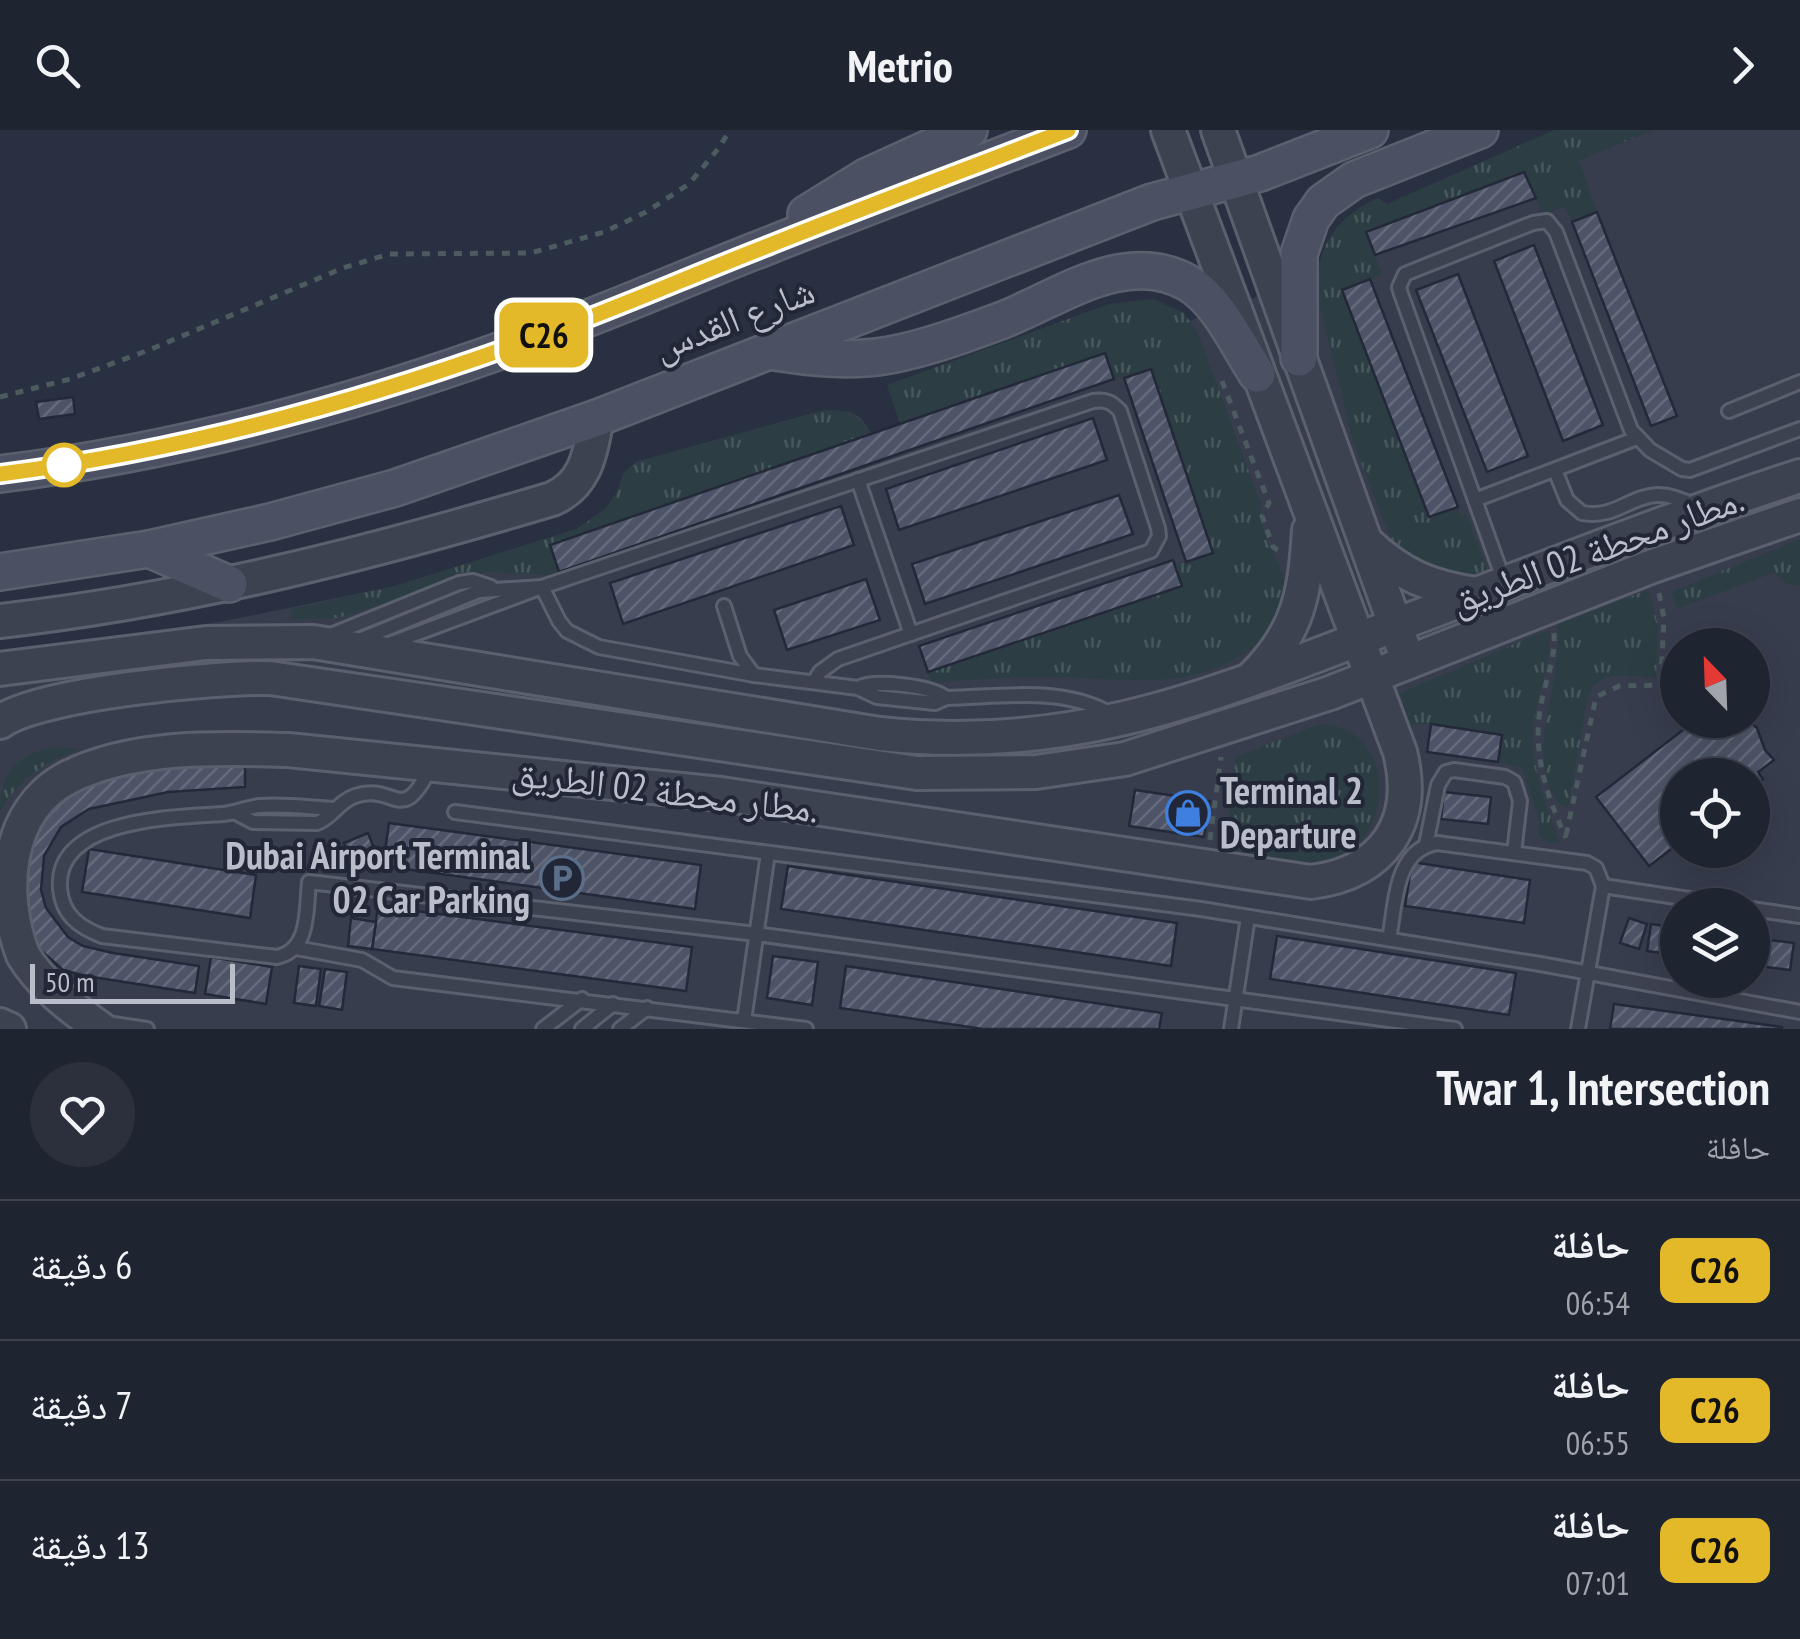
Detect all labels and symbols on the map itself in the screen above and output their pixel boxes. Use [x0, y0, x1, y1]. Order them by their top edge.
street label: شارع القدس [646, 265, 821, 372]
line badge: C26 [486, 302, 602, 368]
unlabelled marker [43, 444, 85, 486]
street label: مطار محطة 02 الطريق. [1443, 473, 1750, 624]
north arrow [1660, 628, 1770, 738]
street label: مطار محطة 02 الطريق. [509, 746, 821, 833]
place label: Terminal 2 Departure [1220, 765, 1363, 858]
shop icon: Terminal 2 Departure [1165, 790, 1211, 836]
place label: Dubai Airport Terminal 02 Car Parking [226, 830, 531, 923]
parking icon: Dubai Airport Terminal 02 Car Parking [539, 855, 585, 901]
scale bar [30, 959, 235, 1004]

